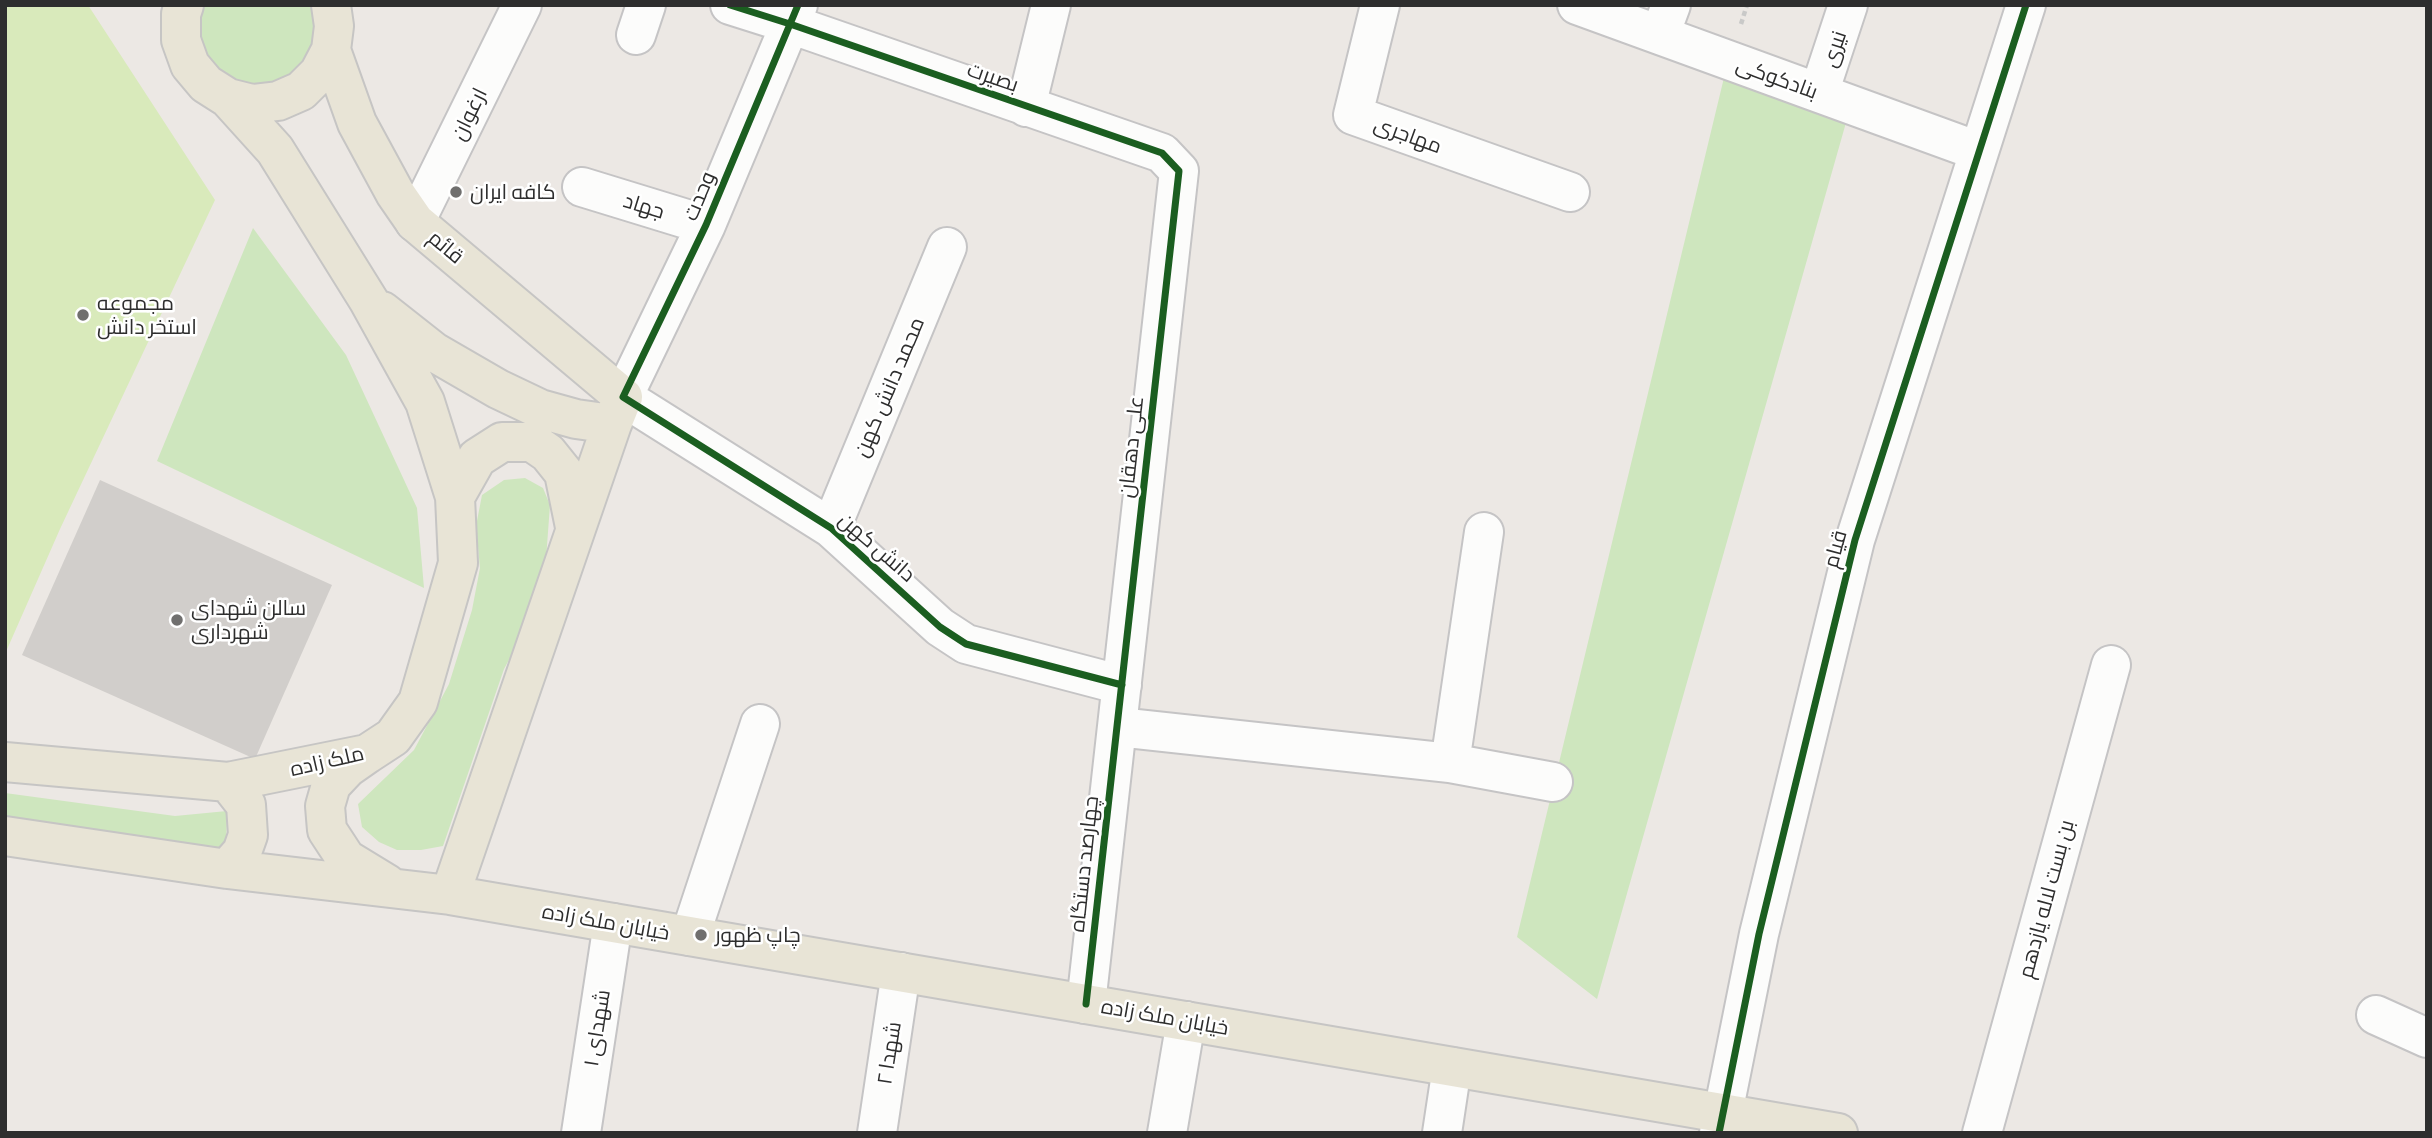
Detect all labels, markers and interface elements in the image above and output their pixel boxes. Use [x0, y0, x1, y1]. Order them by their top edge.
street label: نیری [1816, 28, 1852, 70]
street label: بنادکوکی [1733, 52, 1821, 104]
street label: بصیرت [964, 57, 1022, 97]
street label: ارغوان [446, 84, 492, 144]
street label: مهاجری [1371, 111, 1445, 159]
street label: وحدت [677, 168, 721, 224]
place label: کافه ایران [470, 179, 556, 205]
marker: کافه ایران [448, 184, 464, 200]
street label: جهاد [620, 188, 668, 224]
street label: قائم [423, 225, 469, 269]
place label: مجموعه استخر دانش [97, 290, 197, 340]
marker: مجموعه استخر دانش [75, 307, 91, 323]
street label: محمد دانش کهن [848, 313, 930, 461]
street label: علی دهقان [1113, 395, 1149, 499]
street label: دانش کهن [833, 507, 921, 587]
street label: قیام [1818, 527, 1852, 571]
place label: سالن شهدای شهرداری [191, 595, 306, 645]
marker: سالن شهدای شهرداری [169, 612, 185, 628]
street label: ملک زاده [288, 740, 366, 782]
street label: چهارصد دستگاه [1064, 795, 1104, 933]
street label: بن بست لاله یازدهم [2013, 817, 2079, 981]
street label: خیابان ملک زاده [540, 898, 672, 946]
place label: چاپ ظهور [715, 922, 801, 948]
marker: چاپ ظهور [693, 927, 709, 943]
street label: شهدای ۱ [578, 988, 616, 1068]
street label: خیابان ملک زاده [1099, 993, 1231, 1041]
street label: شهدا ۲ [872, 1020, 906, 1086]

